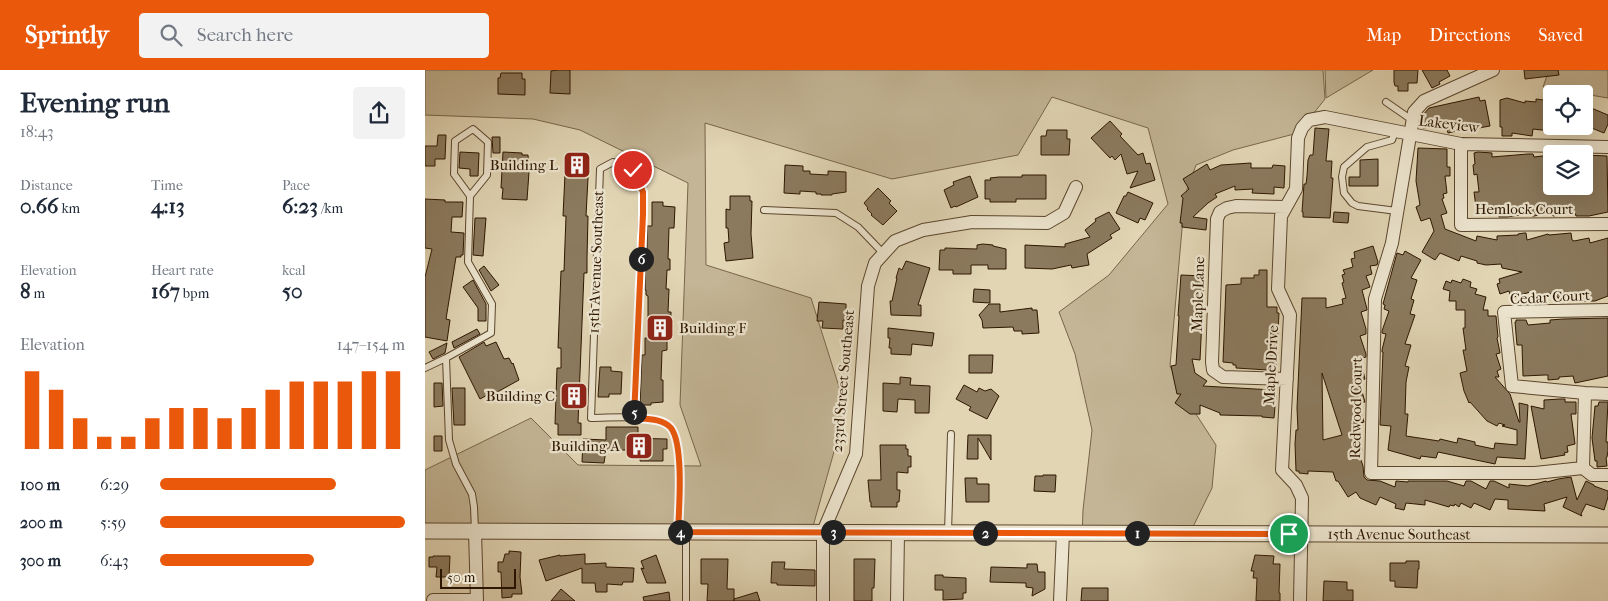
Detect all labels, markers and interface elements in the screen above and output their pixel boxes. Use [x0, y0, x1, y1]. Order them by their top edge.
search box [139, 13, 489, 58]
text: Sprintly [25, 21, 109, 49]
icon: search [157, 21, 185, 49]
text: Search here [197, 24, 293, 46]
text: Map [1367, 25, 1401, 46]
text: Directions [1429, 25, 1510, 46]
text: Saved [1538, 25, 1583, 46]
map controls [1543, 85, 1593, 195]
button: locate [1543, 85, 1593, 135]
text: Evening run [20, 86, 170, 119]
button: share [353, 87, 405, 139]
street label: Lakeview [1418, 111, 1481, 137]
text: 18:43 [20, 122, 54, 141]
button: layers [1543, 145, 1593, 195]
pin [612, 149, 654, 191]
building icon: Building L [562, 150, 592, 180]
place label: Building L [490, 156, 558, 174]
icon: check [619, 156, 647, 184]
text: Distance [20, 177, 73, 194]
text: Time [151, 177, 183, 194]
text: Pace [282, 177, 310, 194]
street label: 15th Avenue Southeast [585, 190, 608, 334]
text: 0.66 [20, 194, 58, 218]
text: 4:13 [151, 194, 185, 218]
text: 6:23 [282, 194, 318, 218]
text: km [58, 200, 80, 217]
text: /km [318, 200, 343, 217]
street label: Hemlock Court [1475, 200, 1574, 218]
pin: 6 [629, 246, 653, 272]
text: 6 [638, 251, 645, 268]
street label: Maple Lane [1188, 255, 1208, 332]
text: Elevation [20, 262, 77, 279]
text: Heart rate [151, 262, 214, 279]
text: kcal [282, 262, 306, 279]
text: 8 [20, 279, 31, 303]
text: 167 [151, 279, 180, 303]
text: 50 [282, 279, 303, 303]
text: m [31, 285, 45, 302]
text: bpm [180, 285, 209, 302]
street label: Cedar Court [1510, 286, 1591, 308]
street label: 233rd Street Southeast [828, 308, 858, 453]
building icon: Building F [645, 313, 675, 343]
place label: Building F [679, 319, 746, 337]
street label: Maple Drive [1260, 324, 1282, 405]
text: Elevation [20, 335, 85, 354]
text: 147–154 m [337, 335, 405, 354]
street label: Redwood Court [1346, 356, 1366, 459]
building icon: Building C [559, 381, 589, 411]
place label: Building C [486, 387, 555, 405]
pin: 5 [621, 400, 647, 424]
text: 5 [631, 404, 638, 421]
building icon: Building A [624, 431, 654, 461]
place label: Building A [551, 437, 620, 455]
text: 100 m [20, 475, 60, 494]
text: 6:29 [100, 475, 129, 494]
text: 200 m [20, 513, 63, 532]
text: 5:59 [100, 513, 126, 532]
pin [1268, 513, 1310, 555]
pin: 4 [667, 520, 693, 544]
pin: 3 [821, 520, 845, 544]
pin: 2 [973, 520, 997, 546]
pin: 1 [1125, 520, 1149, 546]
icon: arrive [1275, 520, 1303, 548]
text: 4 [676, 524, 685, 541]
text: 3 [831, 524, 836, 541]
text: 2 [982, 525, 989, 542]
text: 1 [1135, 525, 1140, 542]
street label: 15th Avenue Southeast [1327, 525, 1471, 544]
text: 300 m [20, 551, 61, 570]
text: 6:43 [100, 551, 129, 570]
scale bar [440, 566, 516, 589]
text: 50 m [447, 569, 475, 586]

